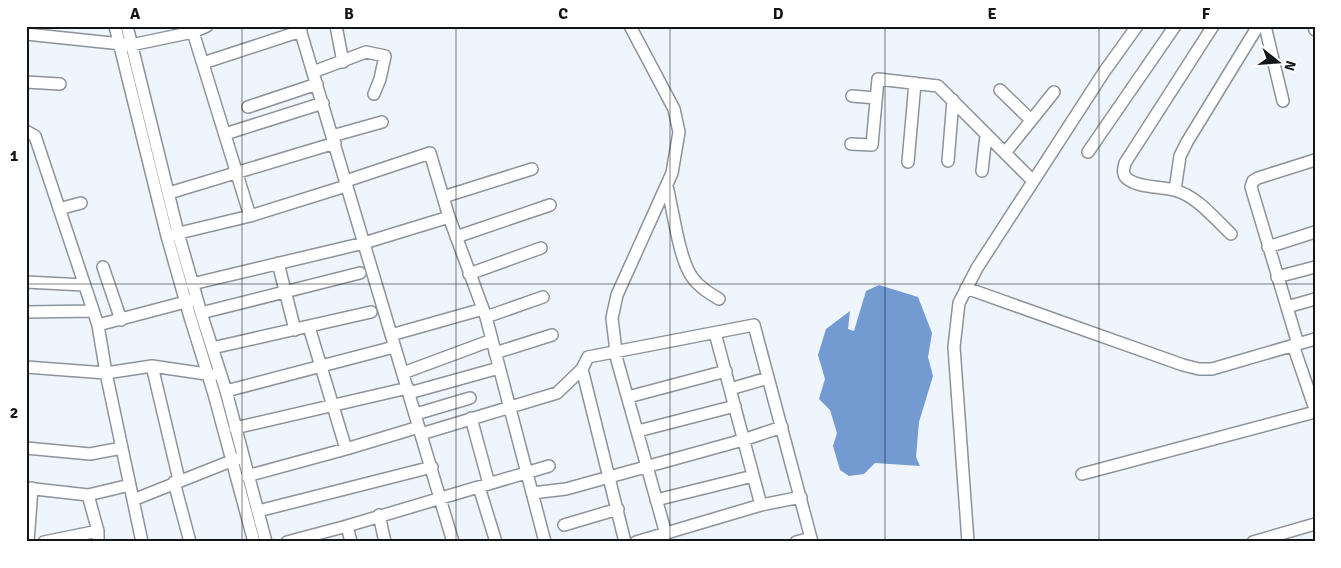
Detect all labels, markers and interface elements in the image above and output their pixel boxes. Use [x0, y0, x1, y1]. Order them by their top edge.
text: A [130, 4, 141, 24]
text: B [344, 4, 354, 24]
text: C [558, 4, 568, 24]
text: D [773, 4, 784, 24]
text: E [987, 4, 997, 24]
text: F [1202, 4, 1211, 24]
north arrow [1254, 38, 1304, 88]
text: N [1280, 59, 1300, 73]
text: 1 [10, 146, 19, 166]
text: 2 [10, 403, 18, 423]

